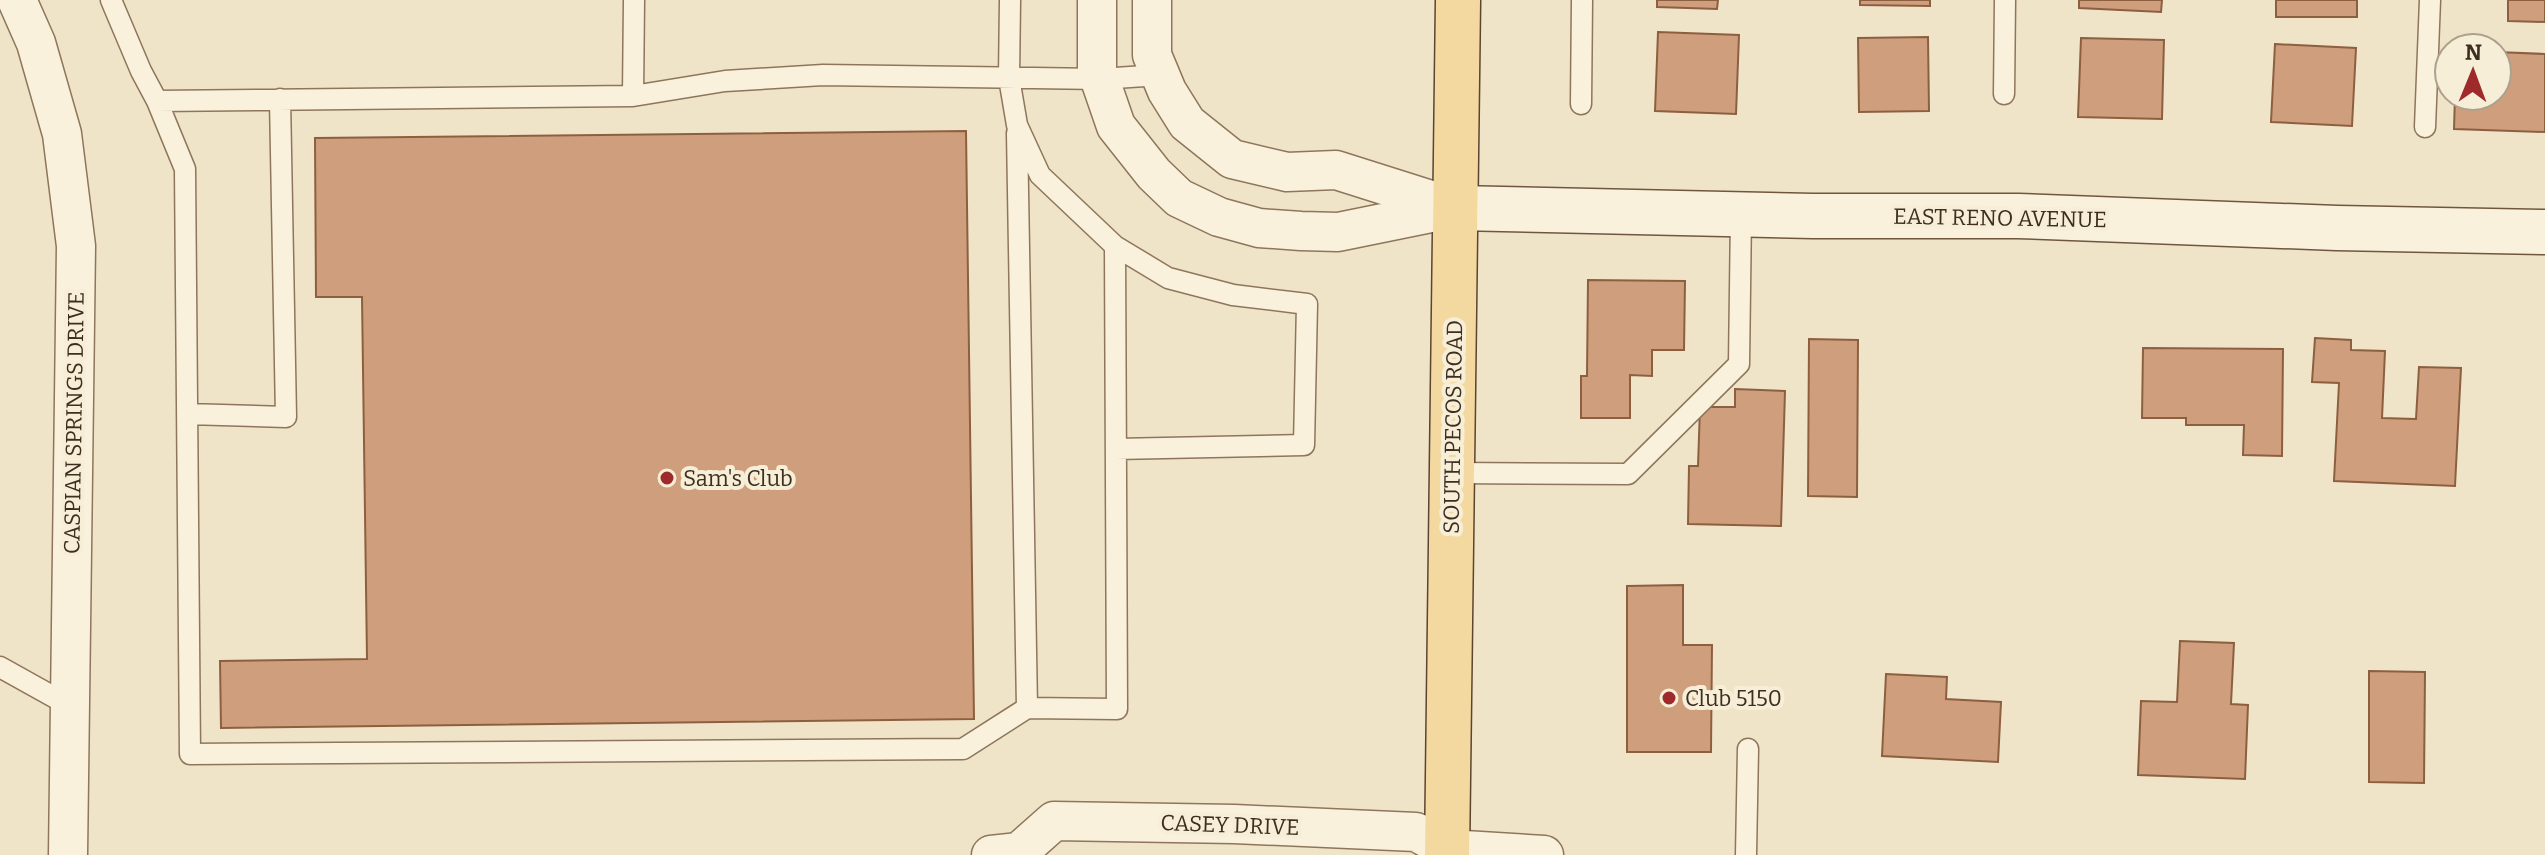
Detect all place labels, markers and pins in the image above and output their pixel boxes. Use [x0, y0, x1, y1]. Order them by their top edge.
place label: Sam's Club [683, 465, 793, 492]
marker: Sam's Club [658, 469, 676, 487]
place label: Club 5150 [1685, 685, 1782, 712]
marker: Club 5150 [1660, 689, 1678, 707]

